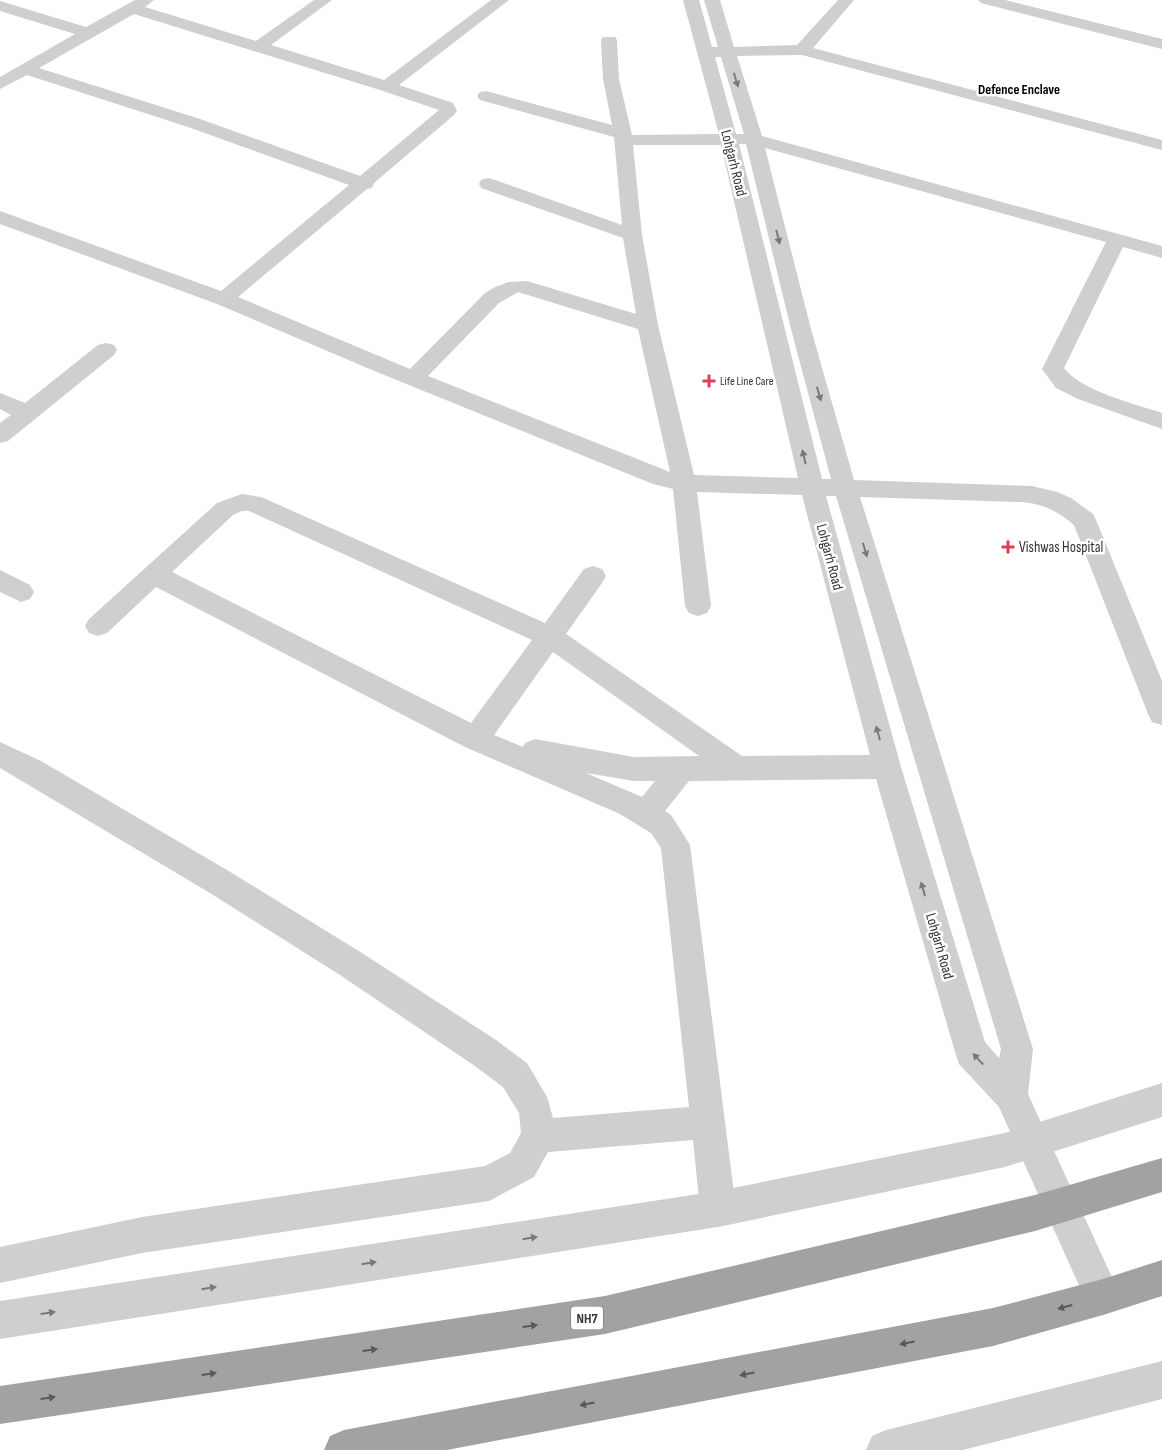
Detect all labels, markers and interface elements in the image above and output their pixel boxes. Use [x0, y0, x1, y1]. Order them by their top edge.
one-way arrow [733, 73, 741, 88]
district label: Defence Enclave [978, 81, 1060, 98]
street label: Lohgarh Road [716, 128, 751, 198]
one-way arrow [774, 230, 782, 245]
marker: Life Line Care [702, 374, 716, 388]
place label: Life Line Care [720, 374, 774, 389]
one-way arrow [815, 387, 823, 402]
one-way arrow [800, 450, 808, 465]
street label: Lohgarh Road [812, 522, 847, 592]
place label: Vishwas Hospital [1019, 538, 1103, 557]
marker: Vishwas Hospital [1001, 540, 1015, 554]
one-way arrow [861, 543, 869, 558]
one-way arrow [874, 725, 882, 740]
one-way arrow [919, 881, 927, 896]
street label: Lohgarh Road [921, 911, 958, 981]
one-way arrow [972, 1054, 984, 1066]
one-way arrow [522, 1234, 538, 1242]
one-way arrow [362, 1259, 378, 1267]
one-way arrow [201, 1284, 217, 1292]
one-way arrow [1057, 1304, 1072, 1312]
road number: NH7 [571, 1306, 603, 1330]
one-way arrow [41, 1309, 57, 1317]
one-way arrow [523, 1322, 539, 1330]
one-way arrow [898, 1340, 914, 1348]
one-way arrow [362, 1346, 378, 1354]
one-way arrow [201, 1370, 217, 1378]
one-way arrow [739, 1370, 755, 1378]
one-way arrow [41, 1394, 57, 1402]
one-way arrow [580, 1400, 595, 1408]

